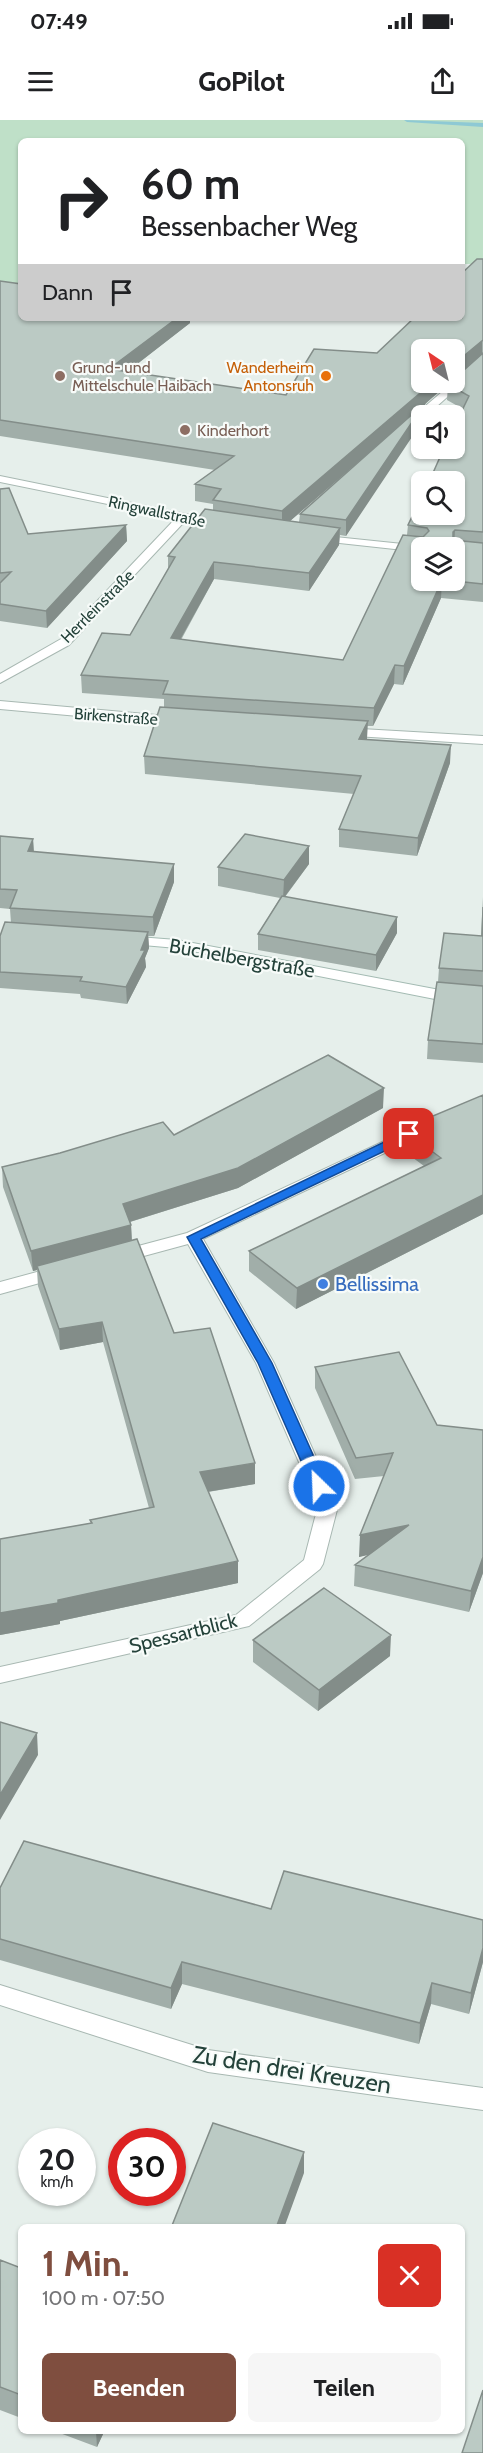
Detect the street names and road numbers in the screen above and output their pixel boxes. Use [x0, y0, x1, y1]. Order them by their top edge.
street label: Ringwallstraße [107, 492, 207, 531]
street label: Herrleinstraße [57, 566, 138, 647]
street label: Birkenstraße [73, 704, 158, 729]
street label: Büchelbergstraße [167, 933, 317, 983]
street label: Spessartblick [127, 1608, 239, 1658]
street label: Zu den drei Kreuzen [191, 2039, 393, 2100]

